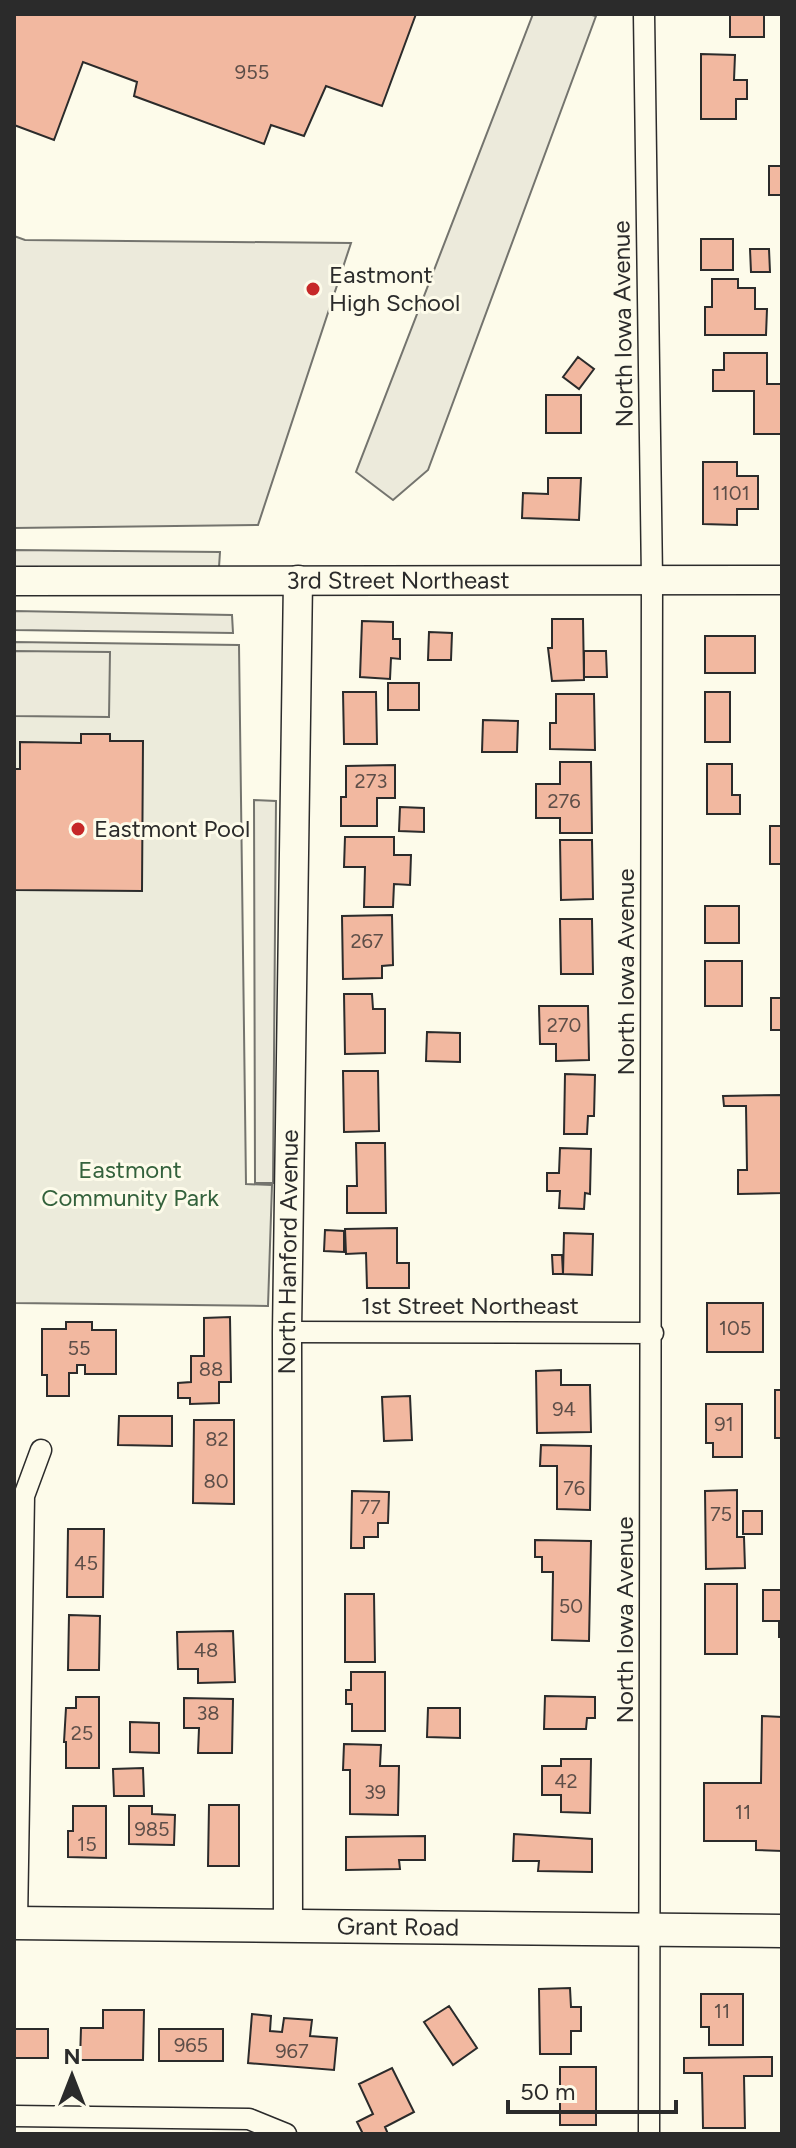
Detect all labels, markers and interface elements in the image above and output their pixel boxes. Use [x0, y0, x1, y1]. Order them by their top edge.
house number: 955 [235, 60, 269, 84]
street label: North Iowa Avenue [606, 220, 639, 428]
place label: Eastmont High School [329, 260, 460, 317]
marker: Eastmont High School [304, 280, 322, 298]
house number: 1101 [712, 481, 750, 505]
street label: 3rd Street Northeast [286, 565, 510, 595]
house number: 273 [355, 769, 387, 793]
house number: 276 [547, 789, 581, 813]
place label: Eastmont Pool [94, 814, 250, 843]
marker: Eastmont Pool [69, 820, 87, 838]
street label: North Iowa Avenue [611, 869, 640, 1075]
house number: 267 [350, 929, 384, 953]
house number: 270 [547, 1013, 581, 1037]
street label: North Hanford Avenue [272, 1129, 304, 1374]
park label: Eastmont Community Park [41, 1155, 219, 1212]
street label: 1st Street Northeast [361, 1291, 579, 1320]
house number: 105 [719, 1316, 751, 1340]
house number: 55 [68, 1336, 91, 1360]
house number: 88 [199, 1357, 223, 1381]
house number: 94 [552, 1397, 576, 1421]
house number: 91 [714, 1412, 734, 1436]
house number: 82 [205, 1427, 229, 1451]
house number: 80 [203, 1469, 229, 1493]
house number: 76 [563, 1476, 585, 1500]
house number: 77 [359, 1495, 381, 1519]
house number: 75 [710, 1502, 732, 1526]
street label: North Iowa Avenue [610, 1517, 639, 1723]
house number: 45 [74, 1551, 98, 1575]
house number: 50 [559, 1594, 583, 1618]
house number: 48 [194, 1638, 218, 1662]
house number: 38 [196, 1701, 220, 1725]
house number: 25 [71, 1721, 93, 1745]
house number: 42 [554, 1769, 578, 1793]
house number: 39 [364, 1780, 386, 1804]
house number: 11 [735, 1800, 751, 1824]
house number: 985 [134, 1817, 170, 1841]
house number: 15 [77, 1832, 97, 1856]
street label: Grant Road [337, 1911, 459, 1942]
house number: 11 [714, 1999, 730, 2023]
house number: 965 [174, 2033, 208, 2057]
north arrow [32, 2036, 112, 2116]
house number: 967 [275, 2039, 309, 2063]
text: N [63, 2043, 81, 2070]
scale bar [508, 2064, 676, 2114]
text: 50 m [520, 2077, 576, 2106]

